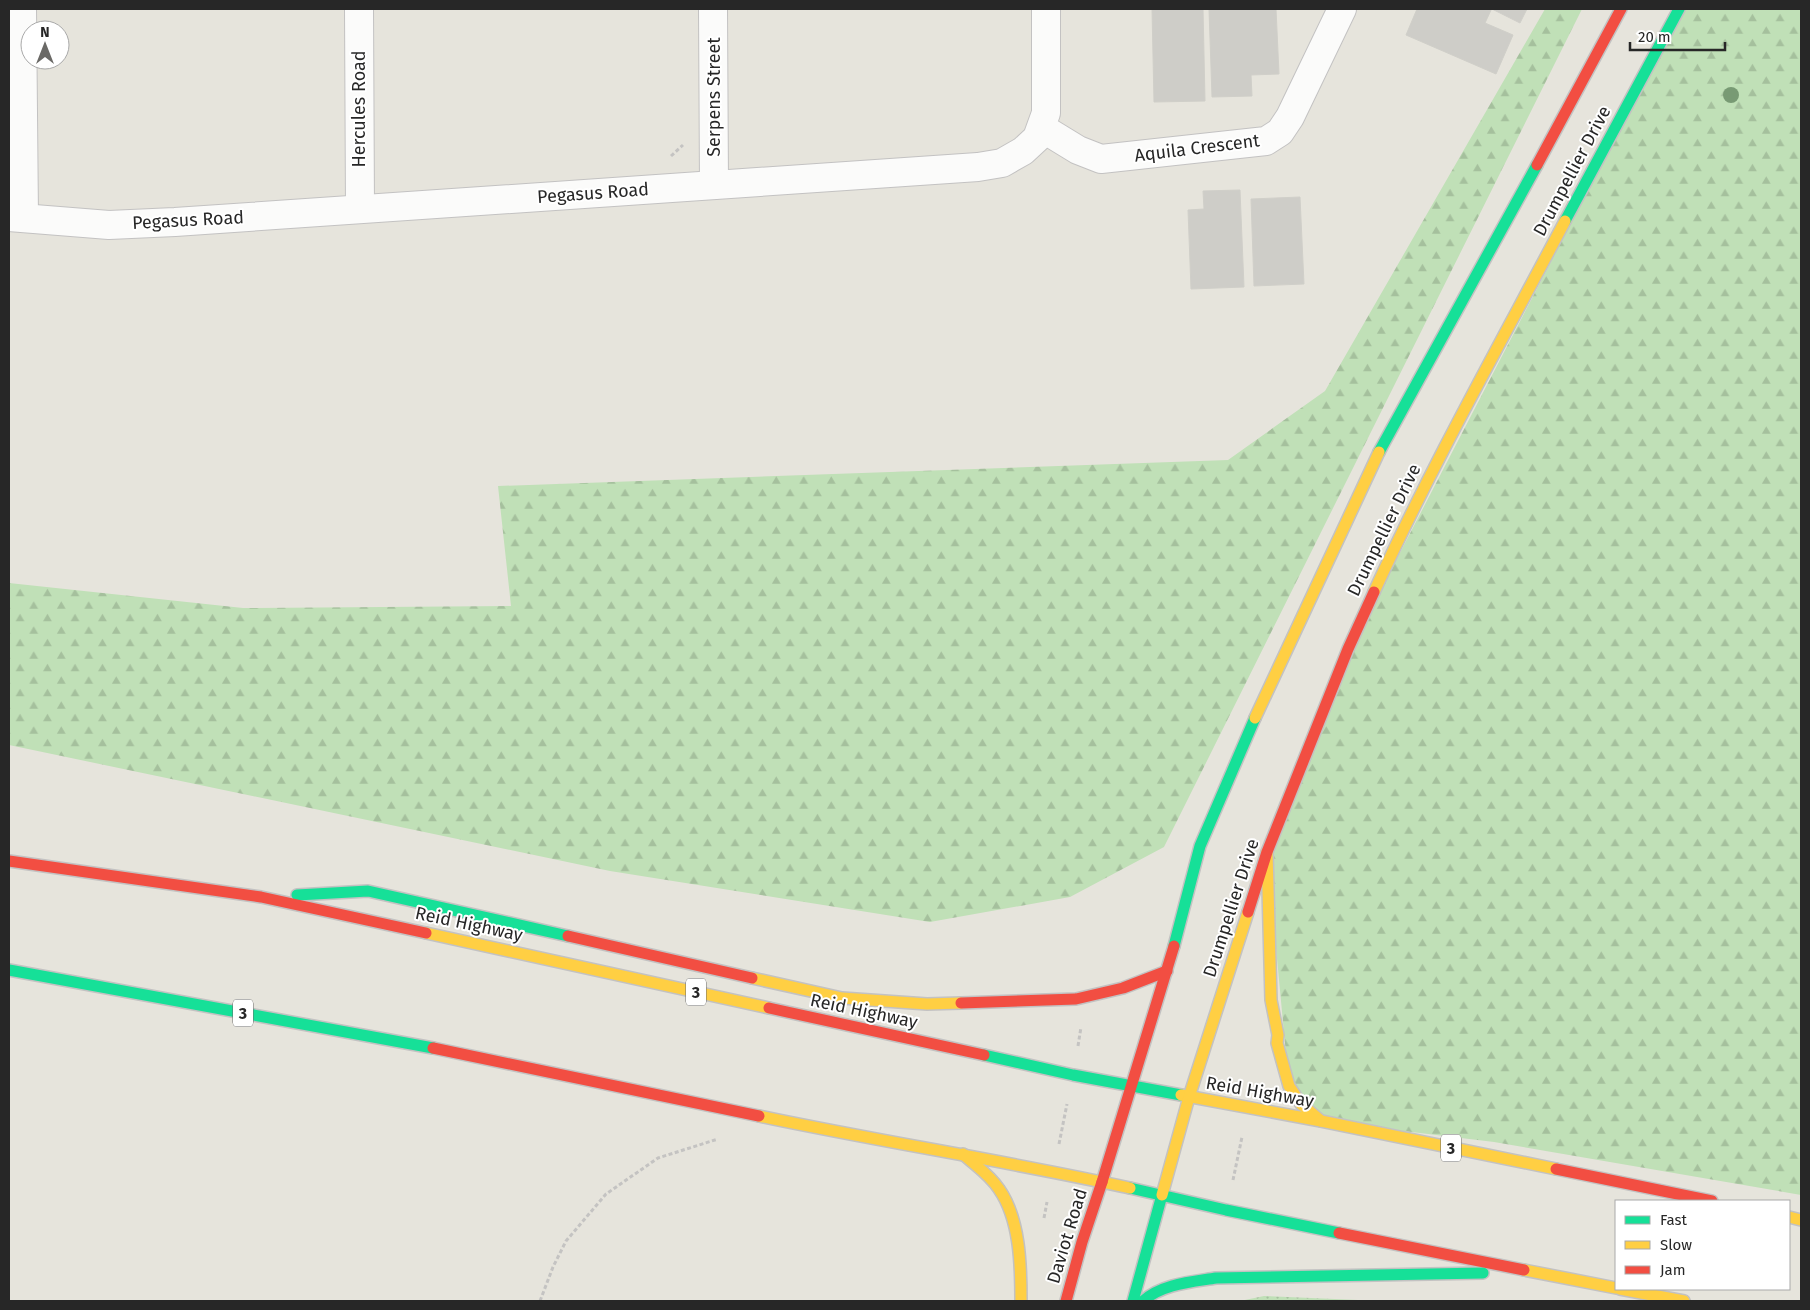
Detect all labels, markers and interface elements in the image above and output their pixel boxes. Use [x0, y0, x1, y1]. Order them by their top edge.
north arrow [20, 20, 70, 70]
scale bar [1630, 20, 1725, 52]
text: N [40, 24, 50, 41]
text: 20 m [1638, 28, 1671, 46]
street label: Serpens Street [703, 37, 725, 157]
street label: Hercules Road [348, 50, 370, 168]
street label: Drumpellier Drive [1528, 102, 1616, 240]
street label: Aquila Crescent [1133, 129, 1261, 167]
street label: Pegasus Road [536, 178, 650, 208]
street label: Pegasus Road [132, 206, 244, 234]
street label: Drumpellier Drive [1342, 460, 1426, 600]
street label: Drumpellier Drive [1198, 836, 1264, 980]
street label: Reid Highway [413, 902, 525, 946]
road number: 3 [686, 979, 706, 1006]
street label: Reid Highway [808, 989, 920, 1033]
road number: 3 [233, 1000, 253, 1026]
street label: Reid Highway [1204, 1072, 1316, 1112]
road number: 3 [1441, 1134, 1461, 1162]
street label: Daviot Road [1042, 1186, 1092, 1286]
legend [1615, 1200, 1790, 1290]
text: Fast [1660, 1211, 1687, 1229]
text: Slow [1660, 1236, 1692, 1254]
text: Jam [1660, 1261, 1686, 1279]

